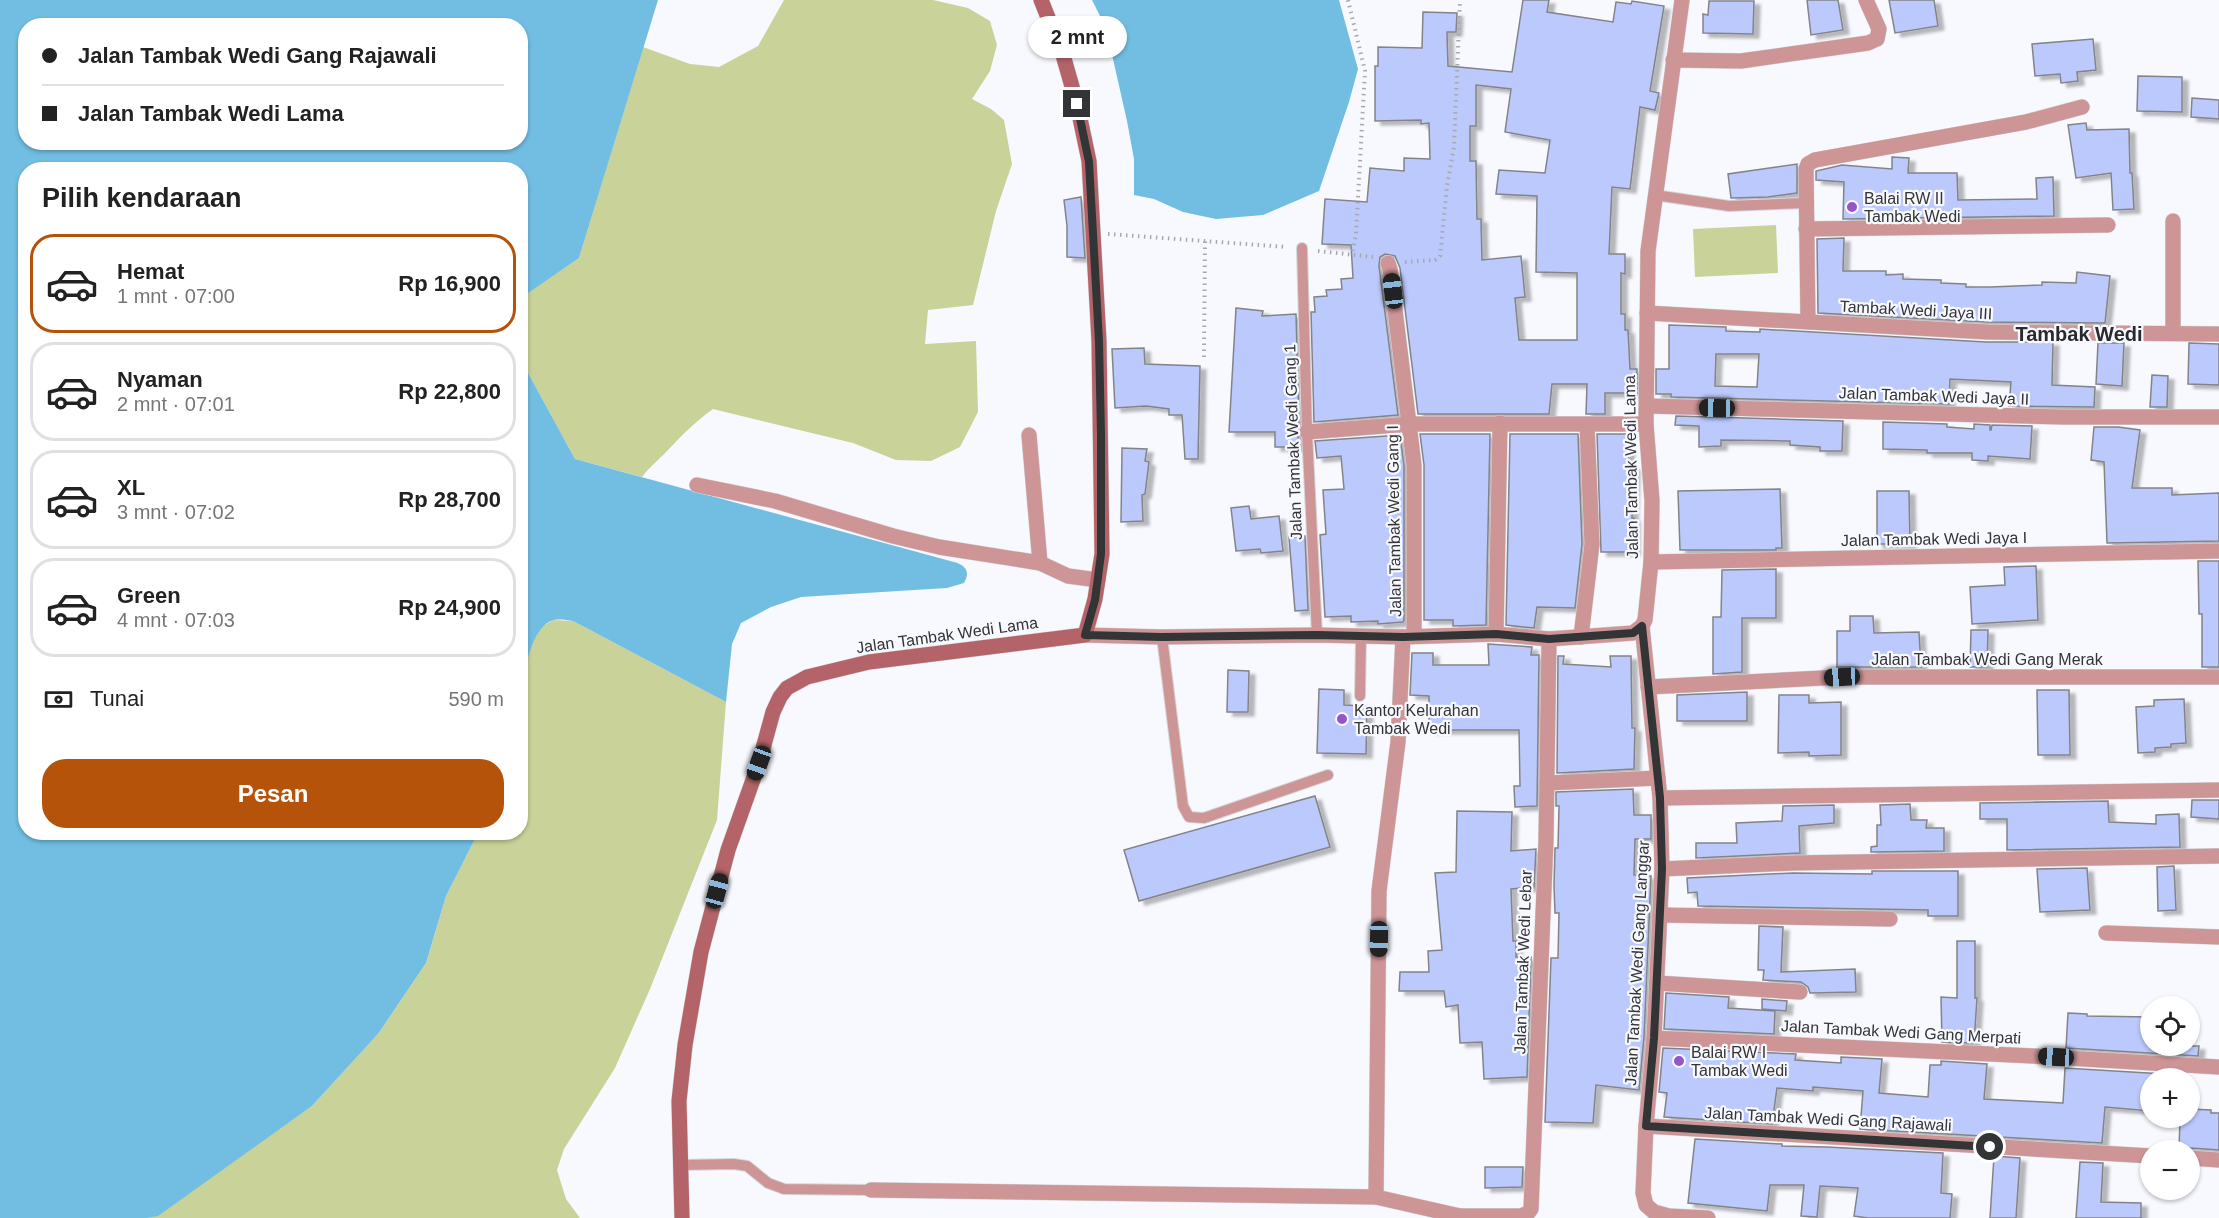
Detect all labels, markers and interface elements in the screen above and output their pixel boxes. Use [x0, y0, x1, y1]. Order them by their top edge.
callout: 2 mnt [1028, 17, 1126, 59]
text: 2 mnt [1051, 26, 1104, 48]
text: Jalan Tambak Wedi Gang Rajawali [78, 43, 437, 68]
route end [1063, 90, 1090, 117]
text: Jalan Tambak Wedi Lama [78, 101, 344, 126]
text: Pilih kendaraan [42, 183, 242, 213]
place label: Balai RW II Tambak Wedi [1864, 190, 1961, 225]
marker: Balai RW II Tambak Wedi [1845, 200, 1859, 214]
icon: car [45, 257, 99, 311]
text: Hemat [117, 259, 184, 284]
text: Rp 16,900 [398, 271, 501, 296]
car [1382, 272, 1404, 310]
text: 1 mnt · 07:00 [117, 285, 235, 307]
street label: Tambak Wedi Jaya III [1839, 298, 1993, 322]
district label: Tambak Wedi [2015, 323, 2143, 345]
street label: Jalan Tambak Wedi Gang 1 [1281, 344, 1305, 540]
icon: car [45, 365, 99, 419]
text: Nyaman [117, 367, 203, 392]
street label: Jalan Tambak Wedi Lama [1621, 375, 1641, 559]
text: Rp 22,800 [398, 379, 501, 404]
street label: Jalan Tambak Wedi Jaya II [1838, 384, 2030, 408]
text: 2 mnt · 07:01 [117, 393, 235, 415]
car [1699, 399, 1735, 417]
street label: Jalan Tambak Wedi Gang I [1384, 425, 1404, 617]
icon: car [45, 473, 99, 527]
text: XL [117, 475, 145, 500]
text: Rp 28,700 [398, 487, 501, 512]
text: 3 mnt · 07:02 [117, 501, 235, 523]
street label: Jalan Tambak Wedi Jaya I [1841, 529, 2027, 549]
icon: car [45, 581, 99, 635]
text: Green [117, 583, 181, 608]
text: Rp 24,900 [398, 595, 501, 620]
text: 4 mnt · 07:03 [117, 609, 235, 631]
street label: Jalan Tambak Wedi Lama [855, 614, 1039, 656]
street label: Jalan Tambak Wedi Gang Merak [1871, 651, 2104, 668]
car [1824, 667, 1860, 687]
icon: cash [42, 683, 75, 716]
text: Tunai [90, 686, 144, 711]
text: 590 m [448, 688, 504, 710]
place label: Kantor Kelurahan Tambak Wedi [1354, 702, 1479, 737]
marker: Kantor Kelurahan Tambak Wedi [1335, 712, 1349, 726]
car [744, 743, 774, 783]
button: Pesan [42, 759, 504, 828]
street label: Jalan Tambak Wedi Gang Langgar [1622, 839, 1652, 1086]
street label: Jalan Tambak Wedi Lebar [1511, 869, 1535, 1054]
car [704, 871, 730, 911]
car [1370, 921, 1388, 957]
map controls [2140, 996, 2200, 1200]
button: locate [2140, 996, 2200, 1056]
street label: Jalan Tambak Wedi Gang Merpati [1781, 1017, 2021, 1047]
place label: Balai RW I Tambak Wedi [1691, 1044, 1788, 1079]
car [2038, 1047, 2074, 1067]
marker: Balai RW I Tambak Wedi [1672, 1054, 1686, 1068]
button: + [2140, 1068, 2200, 1128]
street label: Jalan Tambak Wedi Gang Rajawali [1704, 1104, 1952, 1134]
route start [1976, 1133, 2003, 1160]
button: − [2140, 1140, 2200, 1200]

